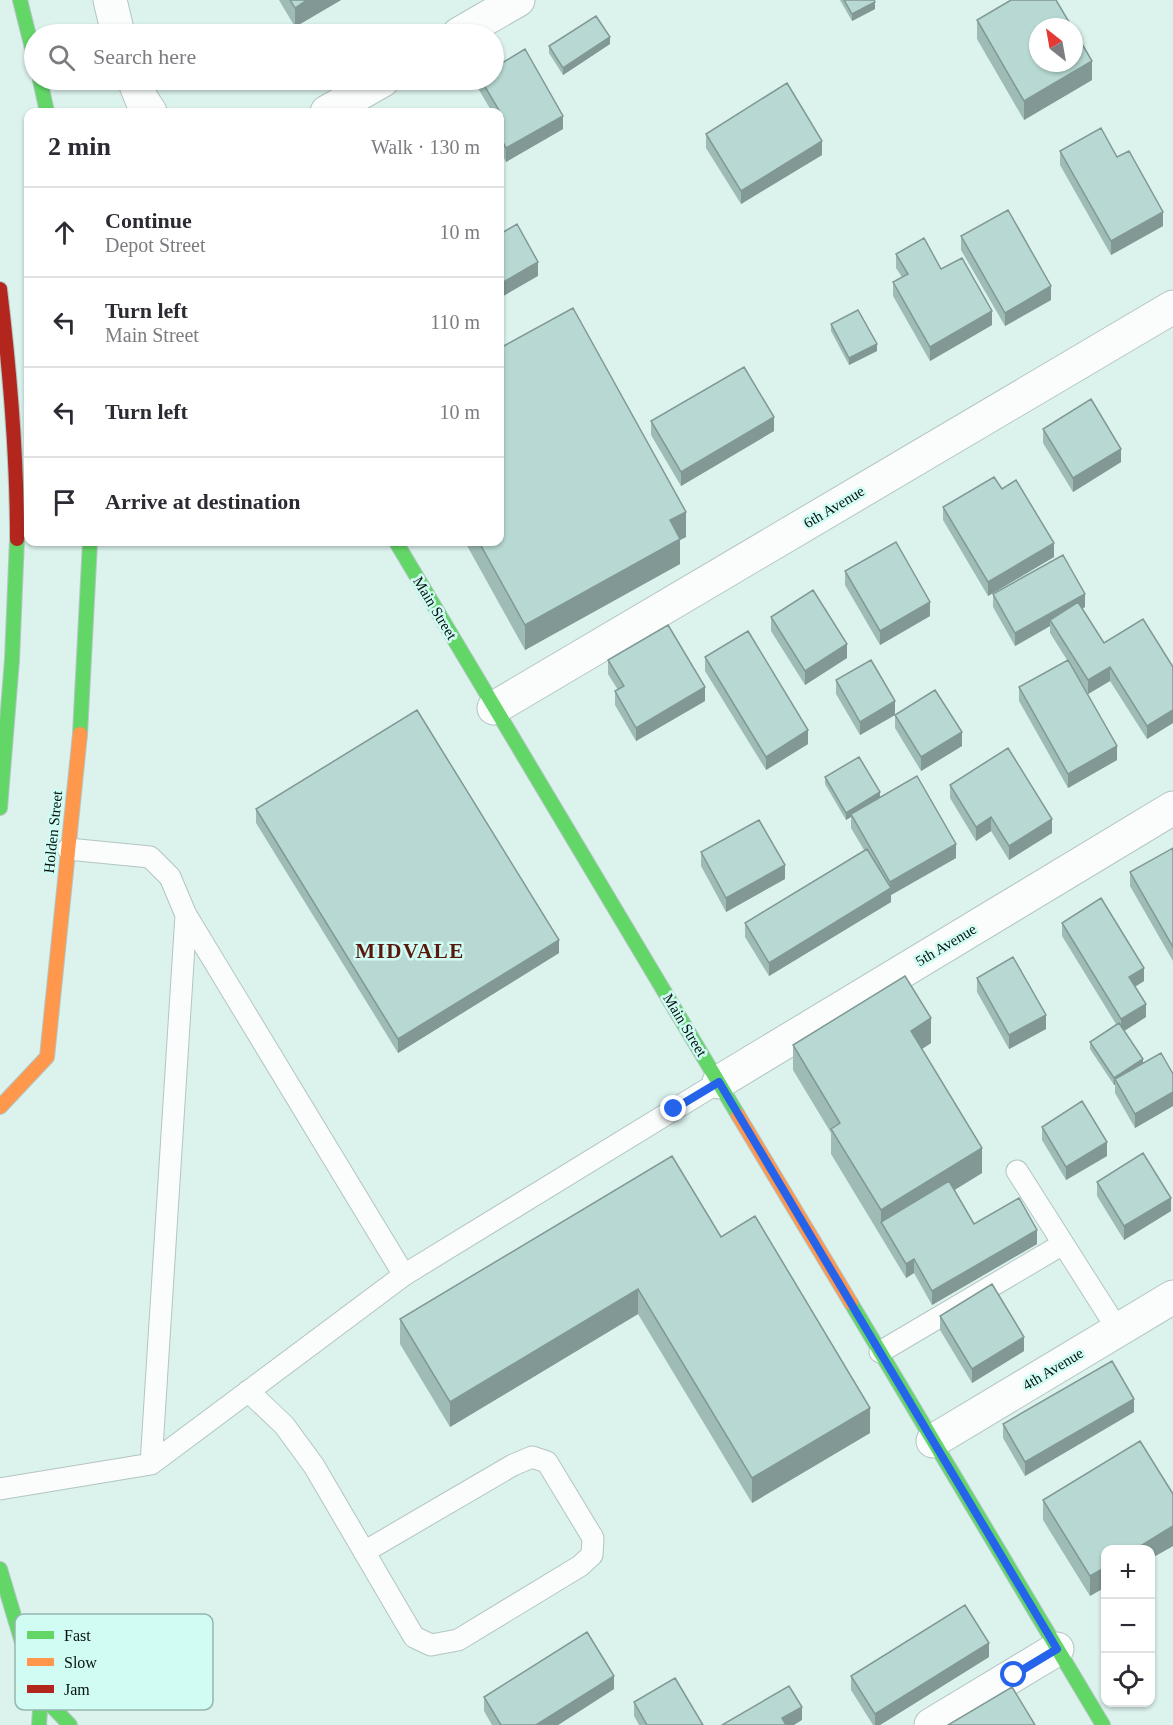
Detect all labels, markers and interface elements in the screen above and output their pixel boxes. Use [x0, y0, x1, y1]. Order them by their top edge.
north arrow [1029, 18, 1083, 72]
search box [24, 24, 504, 90]
icon: search [45, 41, 78, 74]
text: Search here [93, 44, 196, 69]
text: 2 min [48, 132, 111, 161]
text: Walk · 130 m [371, 136, 480, 158]
text: Continue [105, 208, 192, 233]
icon: ahead [48, 216, 81, 249]
text: 10 m [439, 221, 480, 243]
text: Depot Street [105, 234, 206, 256]
text: Turn left [105, 298, 188, 323]
icon: left [48, 306, 81, 339]
text: 110 m [430, 311, 480, 333]
text: Main Street [105, 324, 199, 346]
icon: left [48, 396, 81, 429]
text: Turn left [105, 399, 188, 424]
text: 10 m [439, 401, 480, 423]
street label: 6th Avenue [801, 483, 867, 531]
icon: arrive [48, 486, 81, 519]
text: Arrive at destination [105, 489, 301, 514]
street label: Main Street [410, 574, 460, 643]
street label: Holden Street [41, 789, 65, 874]
street label: 5th Avenue [913, 921, 979, 969]
district label: MIDVALE [355, 939, 465, 963]
street label: Main Street [660, 991, 710, 1060]
route end [660, 1095, 686, 1121]
street label: 4th Avenue [1020, 1345, 1086, 1393]
map controls [1101, 1545, 1155, 1707]
button: + [1101, 1545, 1155, 1599]
button: − [1101, 1599, 1155, 1653]
legend [15, 1614, 213, 1710]
text: Fast [64, 1627, 91, 1644]
button: locate [1101, 1653, 1155, 1707]
text: Slow [64, 1654, 97, 1671]
route start [1000, 1661, 1026, 1687]
text: Jam [64, 1681, 90, 1698]

